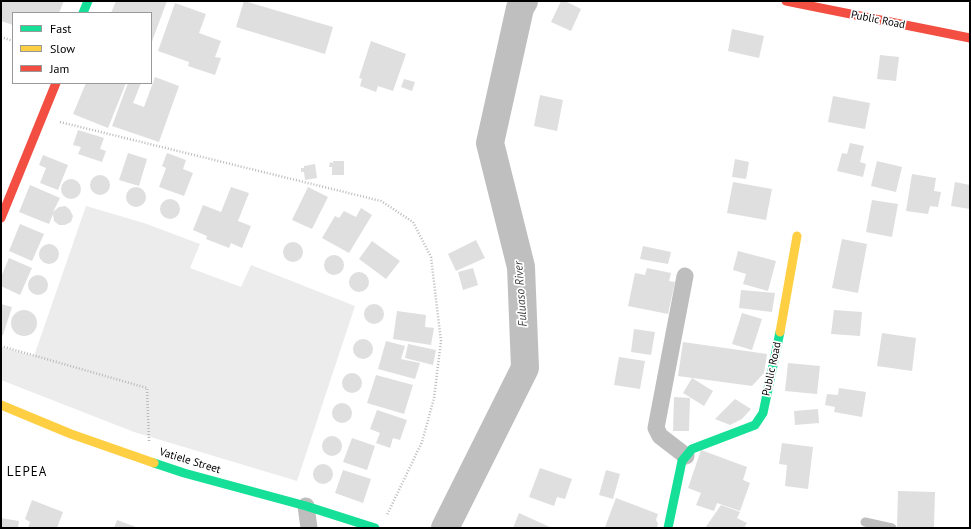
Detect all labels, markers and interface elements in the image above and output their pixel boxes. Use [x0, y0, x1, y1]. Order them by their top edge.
street label: Public Road [850, 8, 906, 32]
legend [12, 12, 152, 84]
text: Fast [50, 21, 71, 36]
text: Slow [50, 41, 75, 56]
text: Jam [50, 61, 69, 76]
water label: Fuluaso River [512, 261, 530, 327]
street label: Public Road [760, 341, 784, 397]
street label: Vatiele Street [158, 445, 222, 477]
district label: LEPEA [7, 464, 47, 480]

